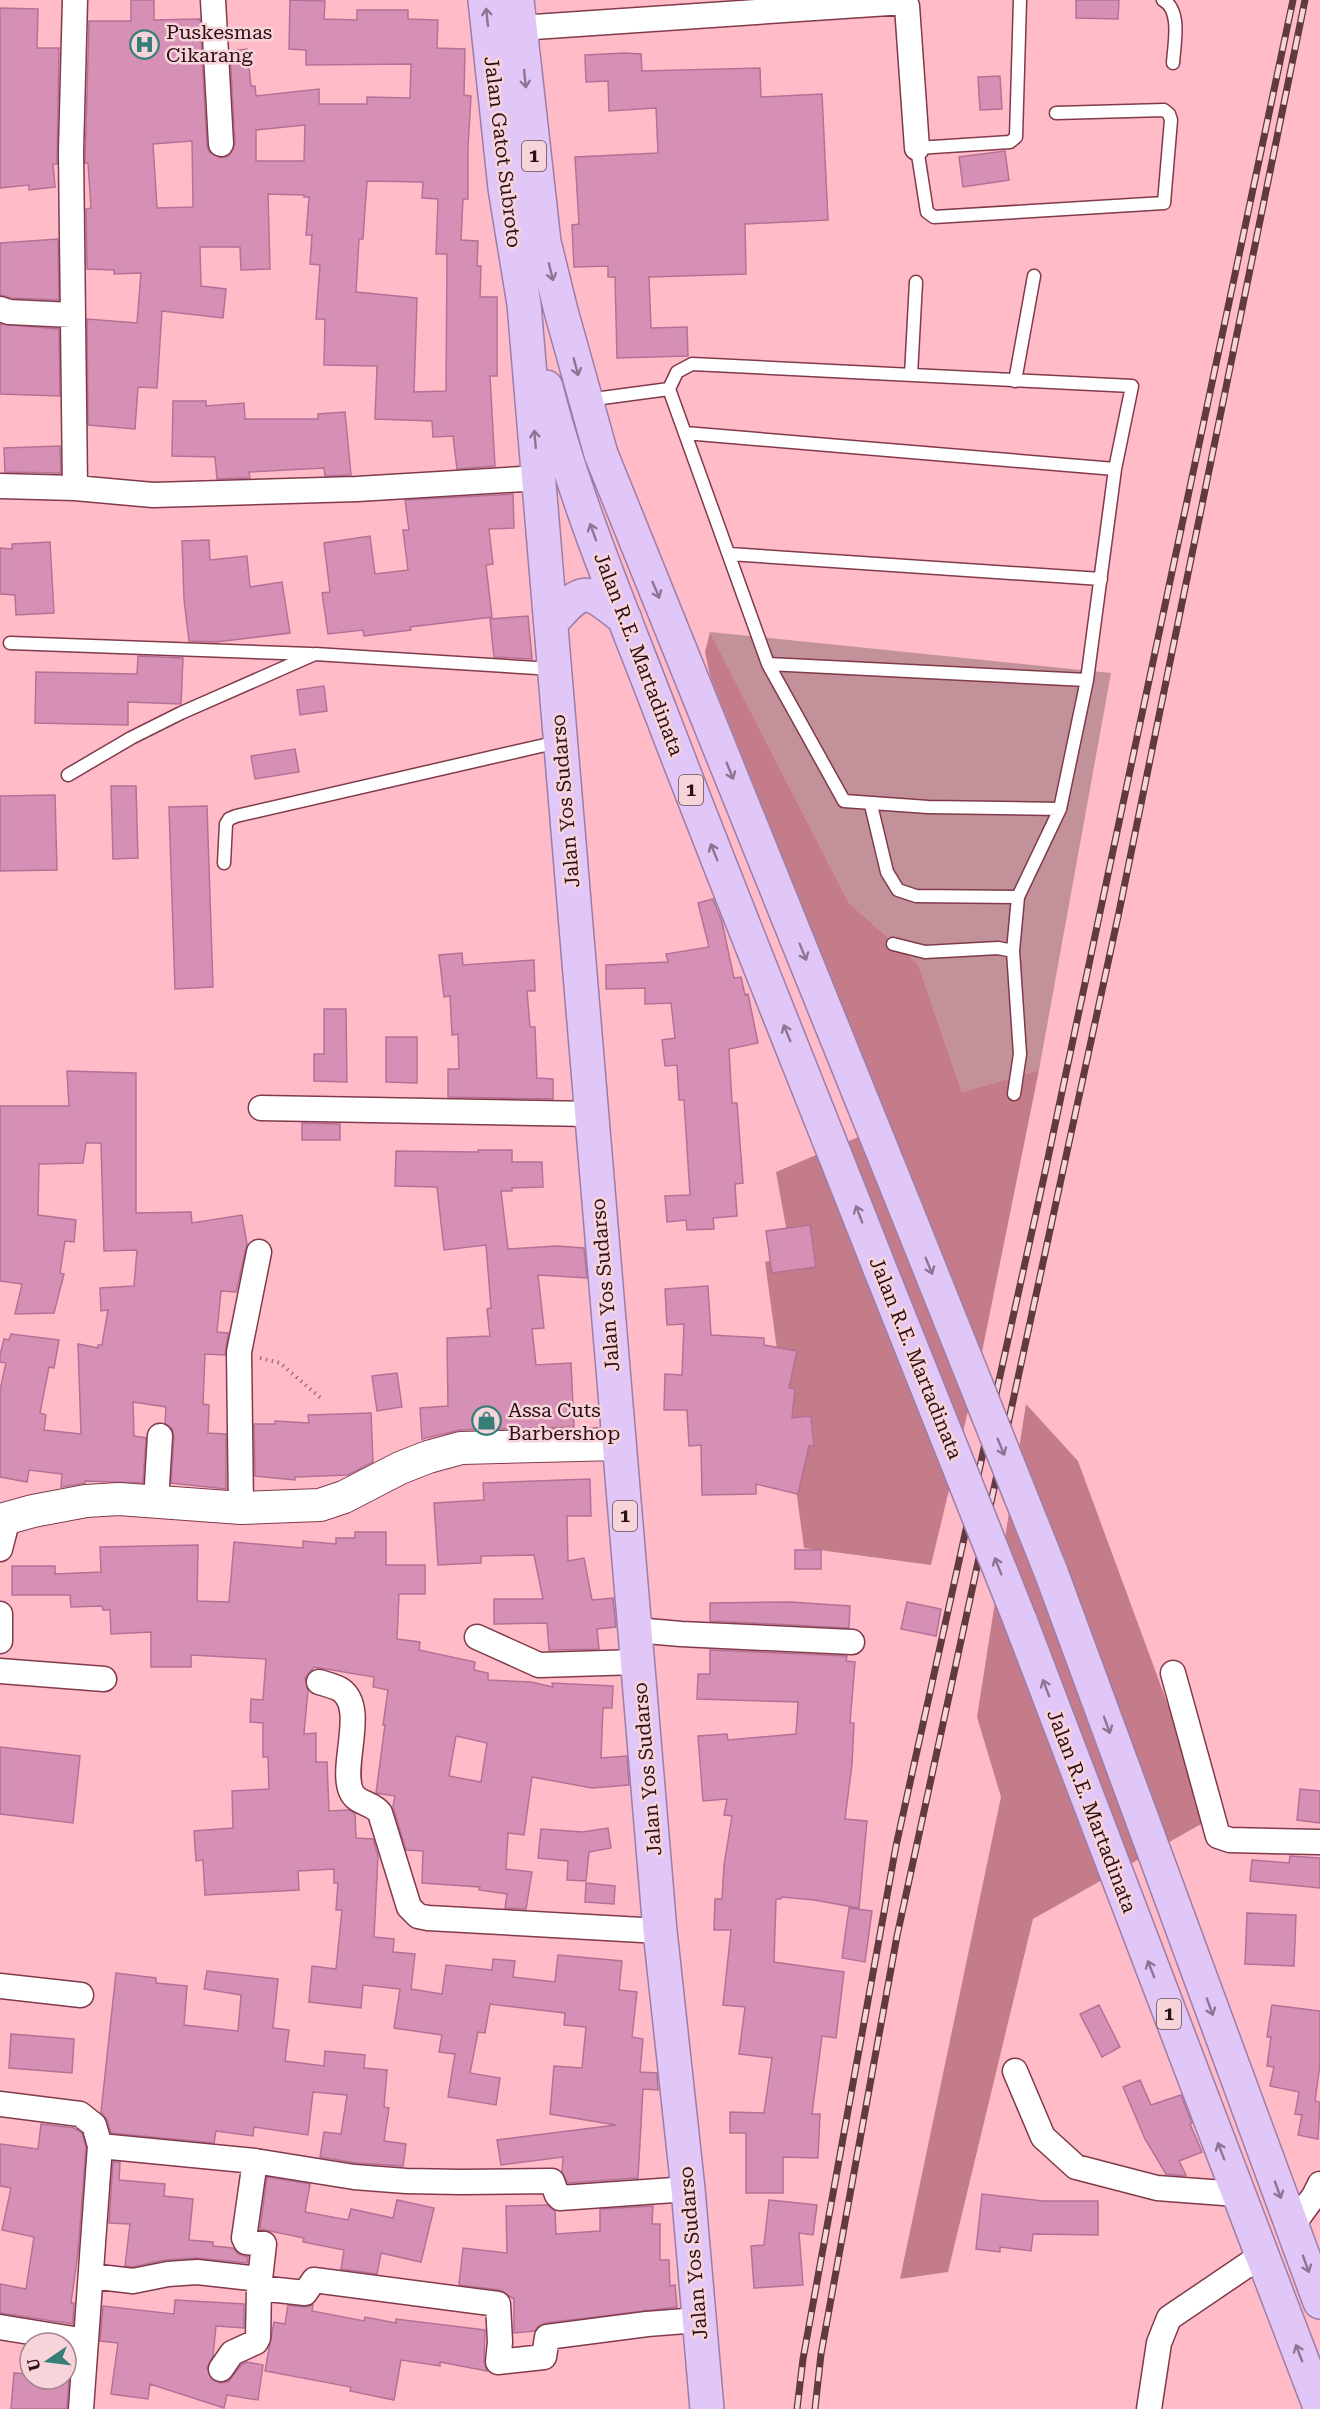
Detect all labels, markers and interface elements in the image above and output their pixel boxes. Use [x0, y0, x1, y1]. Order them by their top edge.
one-way arrow [481, 8, 492, 28]
place label: Puskesmas Cikarang [166, 20, 272, 67]
hospital icon: Puskesmas Cikarang [129, 28, 161, 60]
street label: Jalan Gatot Subroto [479, 55, 527, 249]
one-way arrow [520, 69, 531, 89]
road number: 1 [522, 141, 546, 171]
one-way arrow [546, 262, 558, 281]
one-way arrow [571, 358, 582, 377]
one-way arrow [530, 430, 541, 450]
one-way arrow [587, 523, 598, 542]
street label: Jalan R.E. Martadinata [589, 549, 689, 759]
one-way arrow [650, 581, 662, 599]
street label: Jalan Yos Sudarso [545, 713, 585, 889]
one-way arrow [725, 761, 736, 779]
road number: 1 [679, 775, 703, 805]
one-way arrow [708, 843, 719, 862]
one-way arrow [798, 942, 809, 960]
one-way arrow [781, 1024, 792, 1042]
street label: Jalan Yos Sudarso [585, 1197, 625, 1373]
one-way arrow [853, 1205, 864, 1224]
street label: Jalan R.E. Martadinata [864, 1253, 968, 1463]
one-way arrow [924, 1256, 935, 1275]
place label: Assa Cuts Barbershop [508, 1398, 620, 1445]
shop icon: Assa Cuts Barbershop [471, 1405, 503, 1437]
one-way arrow [996, 1438, 1007, 1456]
road number: 1 [613, 1501, 637, 1531]
one-way arrow [992, 1557, 1003, 1576]
one-way arrow [1039, 1679, 1050, 1698]
street label: Jalan Yos Sudarso [627, 1681, 667, 1857]
street label: Jalan R.E. Martadinata [1042, 1706, 1142, 1916]
one-way arrow [1102, 1716, 1113, 1734]
one-way arrow [1145, 1960, 1156, 1979]
one-way arrow [1206, 1997, 1217, 2016]
road number: 1 [1157, 1999, 1181, 2029]
one-way arrow [1215, 2142, 1226, 2161]
street label: Jalan Yos Sudarso [673, 2165, 713, 2341]
one-way arrow [1274, 2180, 1285, 2199]
one-way arrow [1301, 2254, 1312, 2273]
north arrow [18, 2331, 78, 2391]
one-way arrow [1293, 2344, 1304, 2362]
text: U [23, 2356, 45, 2373]

